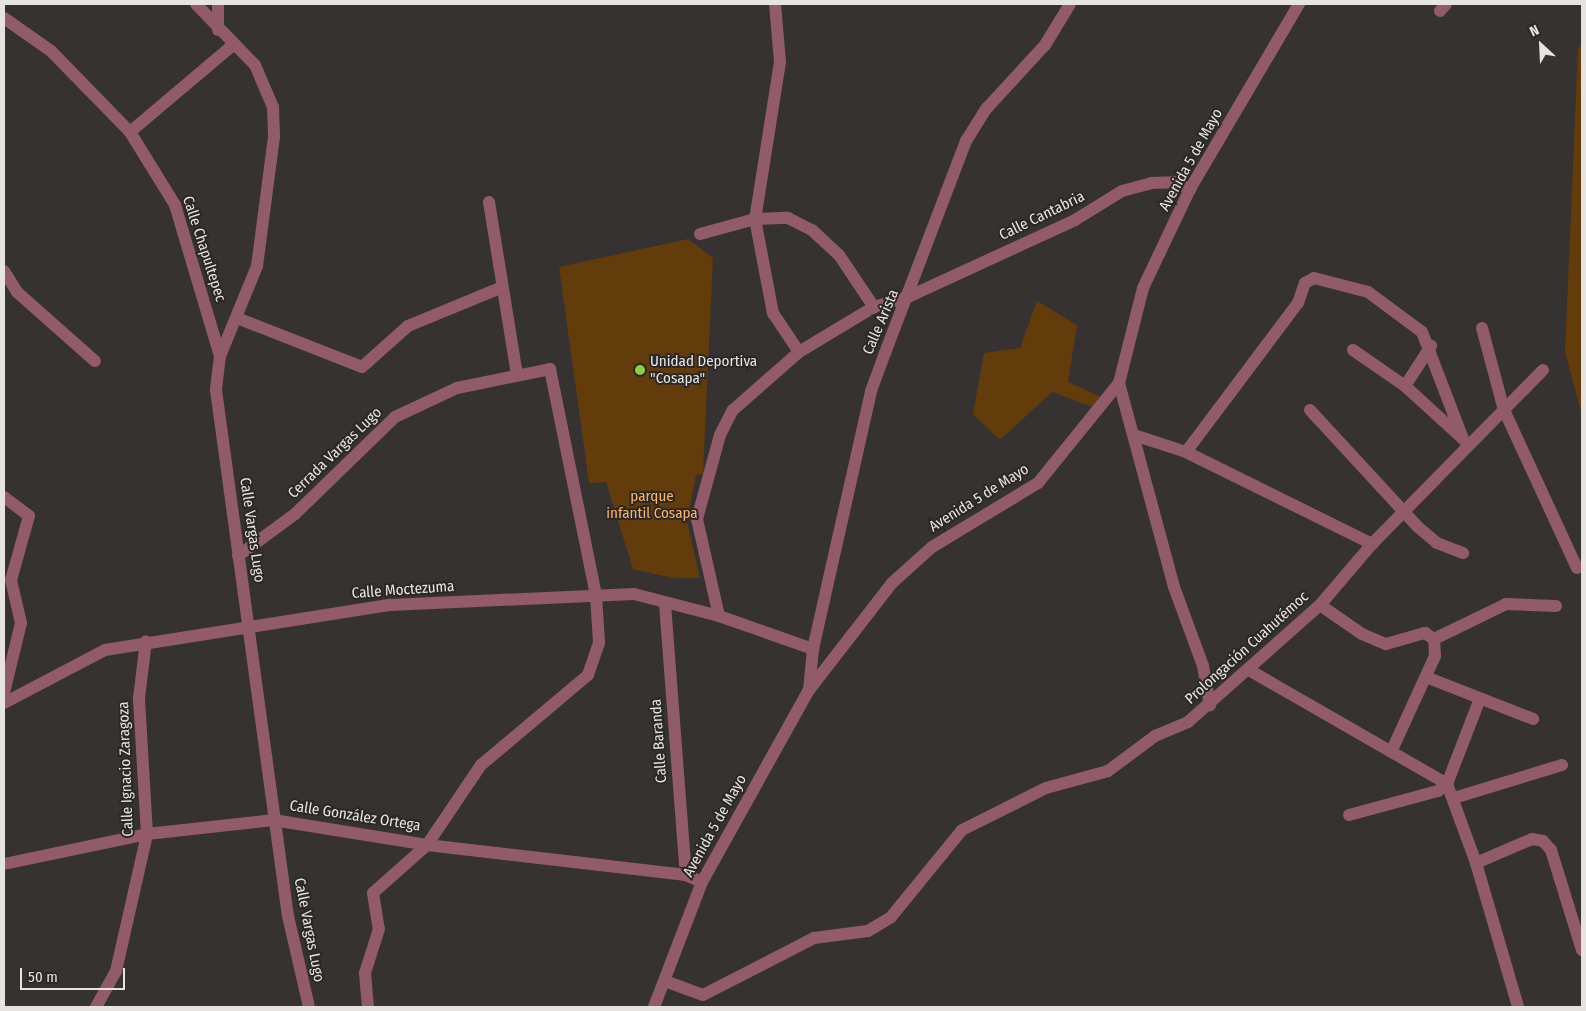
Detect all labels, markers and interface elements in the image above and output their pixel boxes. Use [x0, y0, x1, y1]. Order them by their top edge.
north arrow [1516, 20, 1566, 70]
text: N [1527, 21, 1542, 40]
street label: Avenida 5 de Mayo [1155, 106, 1227, 214]
street label: Calle Cantabria [996, 188, 1088, 244]
street label: Calle Chapultepec [178, 194, 230, 304]
street label: Calle Arista [859, 287, 903, 357]
place label: Unidad Deportiva "Cosapa" [650, 352, 757, 387]
marker: Unidad Deportiva "Cosapa" [634, 364, 646, 376]
street label: Cerrada Vargas Lugo [284, 404, 386, 502]
street label: Avenida 5 de Mayo [926, 460, 1032, 536]
street label: Calle Vargas Lugo [236, 476, 268, 584]
park label: parque infantil Cosapa [606, 487, 698, 522]
street label: Calle Moctezuma [351, 577, 455, 603]
street label: Prolongación Cuahutémoc [1182, 588, 1312, 708]
street label: Calle Baranda [647, 698, 671, 784]
street label: Calle Ignacio Zaragoza [115, 701, 137, 837]
street label: Avenida 5 de Mayo [679, 772, 751, 880]
street label: Calle González Ortega [288, 797, 422, 835]
street label: Calle Vargas Lugo [290, 876, 328, 984]
scale bar [22, 958, 128, 990]
text: 50 m [28, 968, 58, 986]

